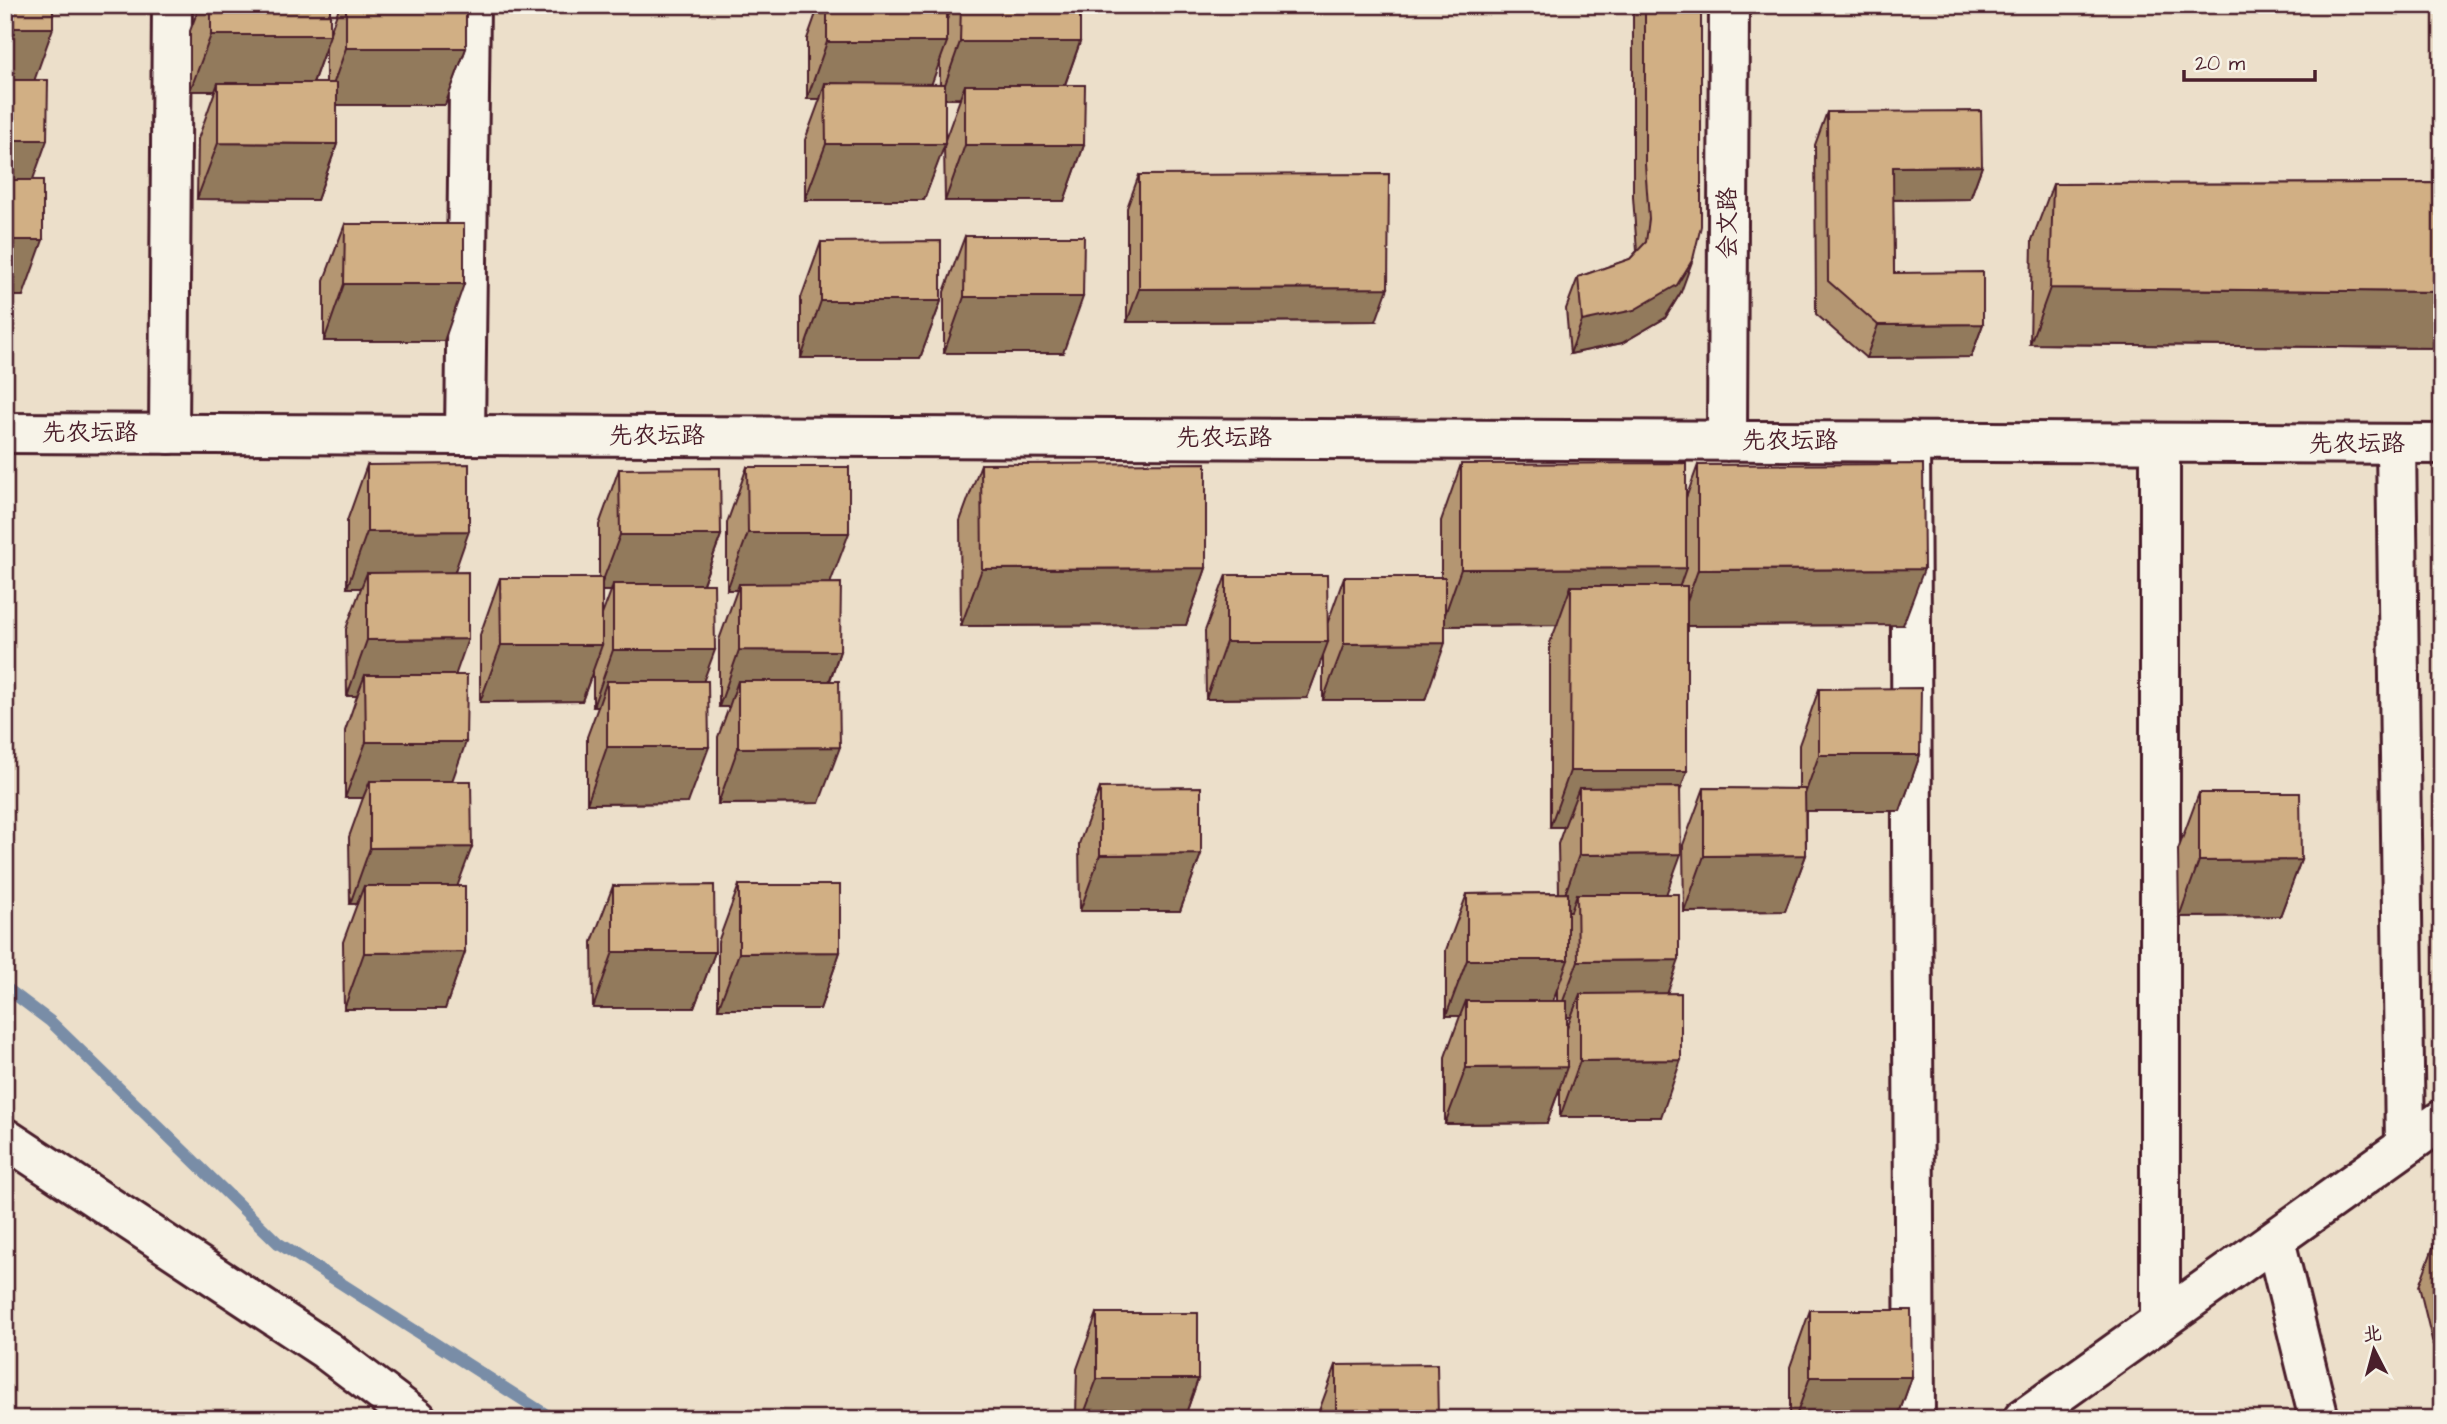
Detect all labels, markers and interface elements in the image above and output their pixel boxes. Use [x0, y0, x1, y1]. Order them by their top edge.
scale bar [2184, 38, 2316, 82]
text: 20 m [2195, 49, 2246, 78]
street label: 会文路 [1711, 187, 1745, 259]
street label: 先农坛路 [42, 416, 138, 450]
street label: 先农坛路 [609, 419, 705, 453]
street label: 先农坛路 [1176, 421, 1272, 455]
street label: 先农坛路 [1742, 424, 1838, 458]
street label: 先农坛路 [2309, 427, 2405, 461]
north arrow [2338, 1316, 2408, 1386]
text: 北 [2362, 1320, 2383, 1349]

